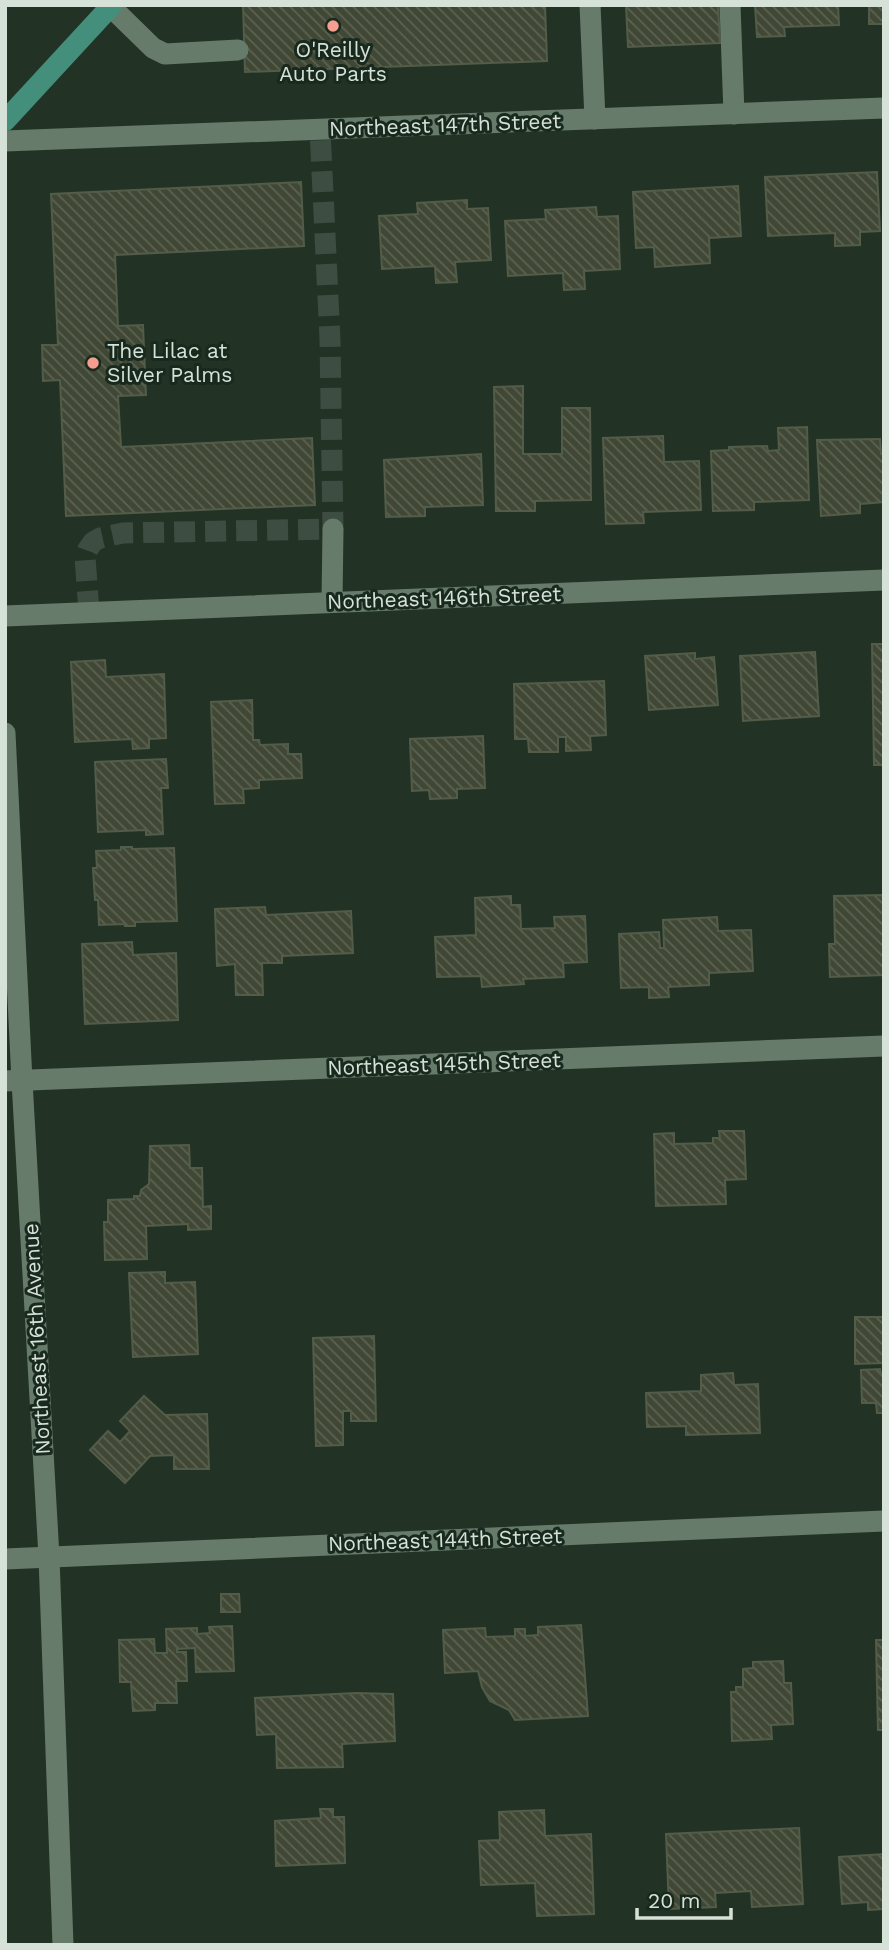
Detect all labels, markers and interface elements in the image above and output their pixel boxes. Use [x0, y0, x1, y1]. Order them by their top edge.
marker: O'Reilly Auto Parts [325, 18, 341, 34]
place label: O'Reilly Auto Parts [279, 37, 387, 86]
street label: Northeast 147th Street [329, 108, 562, 141]
place label: The Lilac at Silver Palms [107, 338, 232, 387]
marker: The Lilac at Silver Palms [85, 355, 101, 371]
street label: Northeast 146th Street [327, 581, 562, 614]
street label: Northeast 145th Street [327, 1047, 561, 1080]
street label: Northeast 16th Avenue [18, 1223, 55, 1455]
street label: Northeast 144th Street [328, 1523, 563, 1556]
scale bar [637, 1876, 732, 1920]
text: 20 m [648, 1888, 700, 1913]

